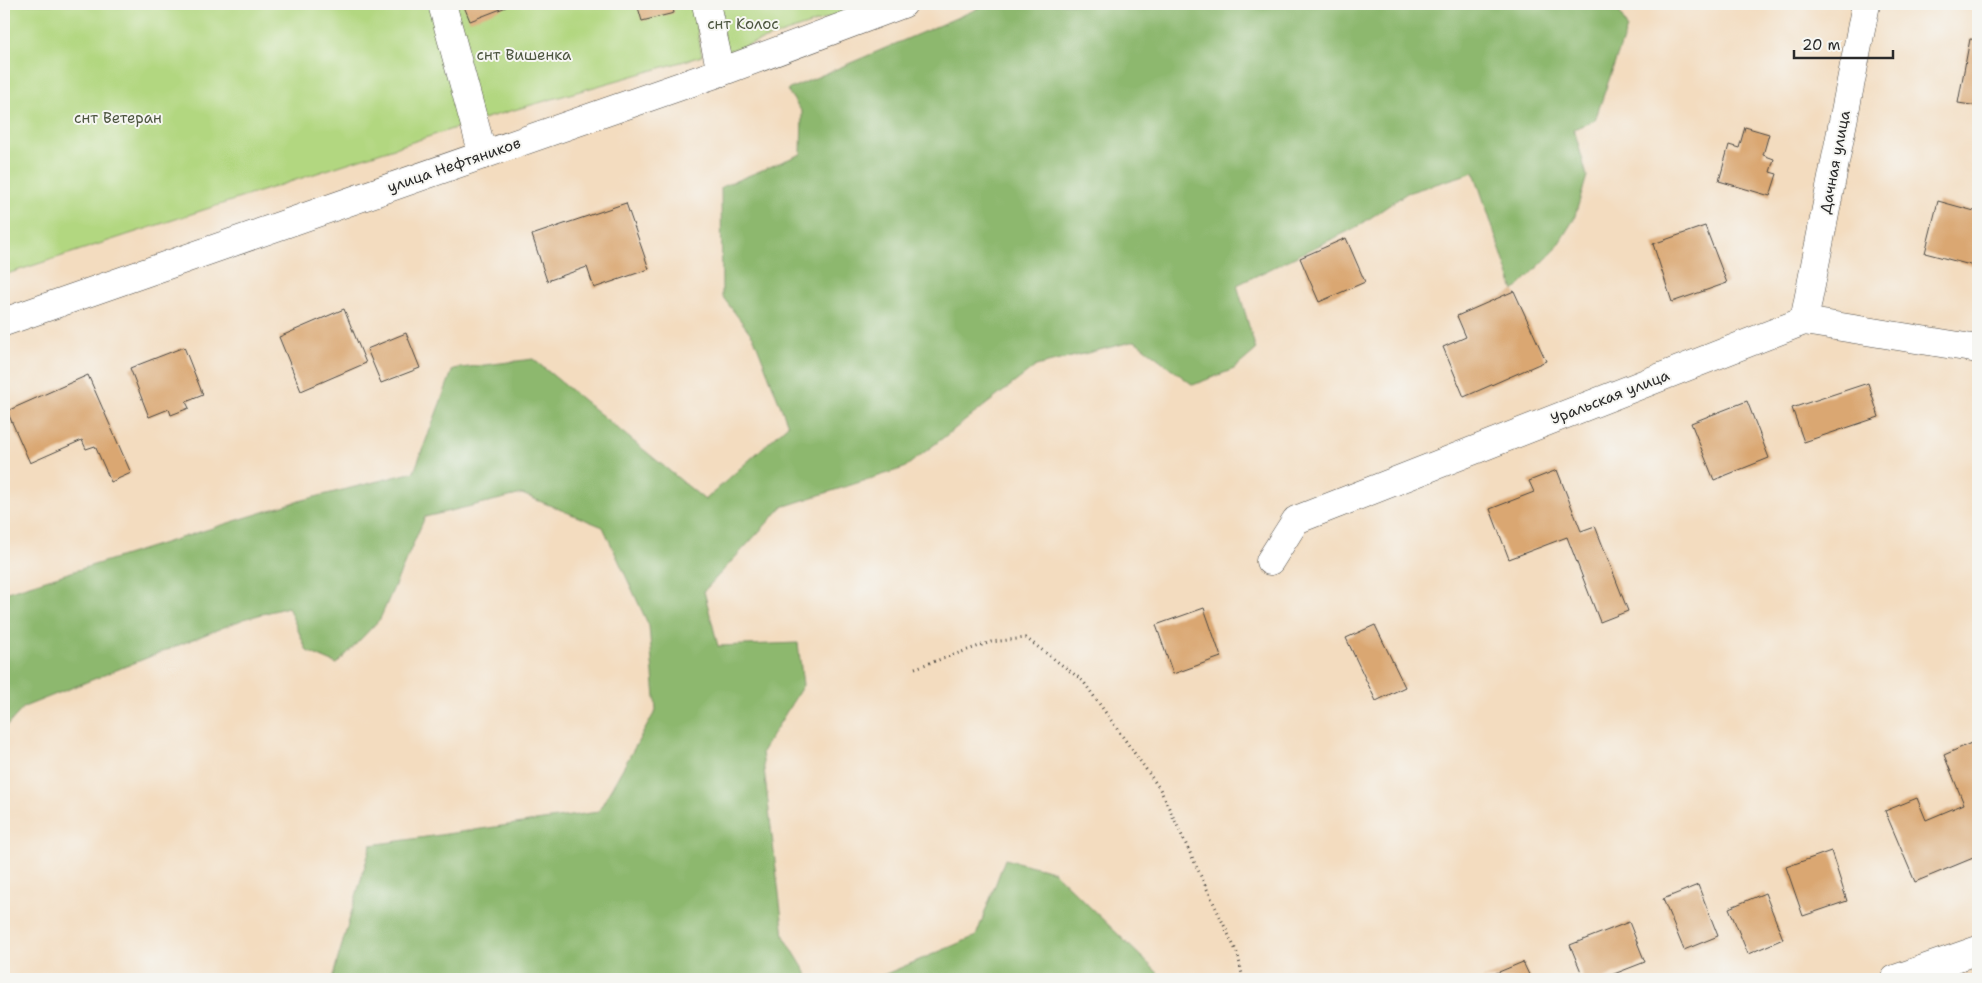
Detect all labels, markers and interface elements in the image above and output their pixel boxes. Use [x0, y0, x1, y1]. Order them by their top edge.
park label: снт Колос [707, 14, 779, 34]
scale bar [1794, 28, 1893, 60]
text: 20 m [1802, 35, 1841, 55]
park label: снт Вишенка [477, 45, 572, 65]
park label: снт Ветеран [74, 108, 162, 128]
street label: Дачная улица [1815, 108, 1855, 215]
street label: улица Нефтяников [385, 133, 523, 197]
street label: Уральская улица [1548, 365, 1673, 429]

